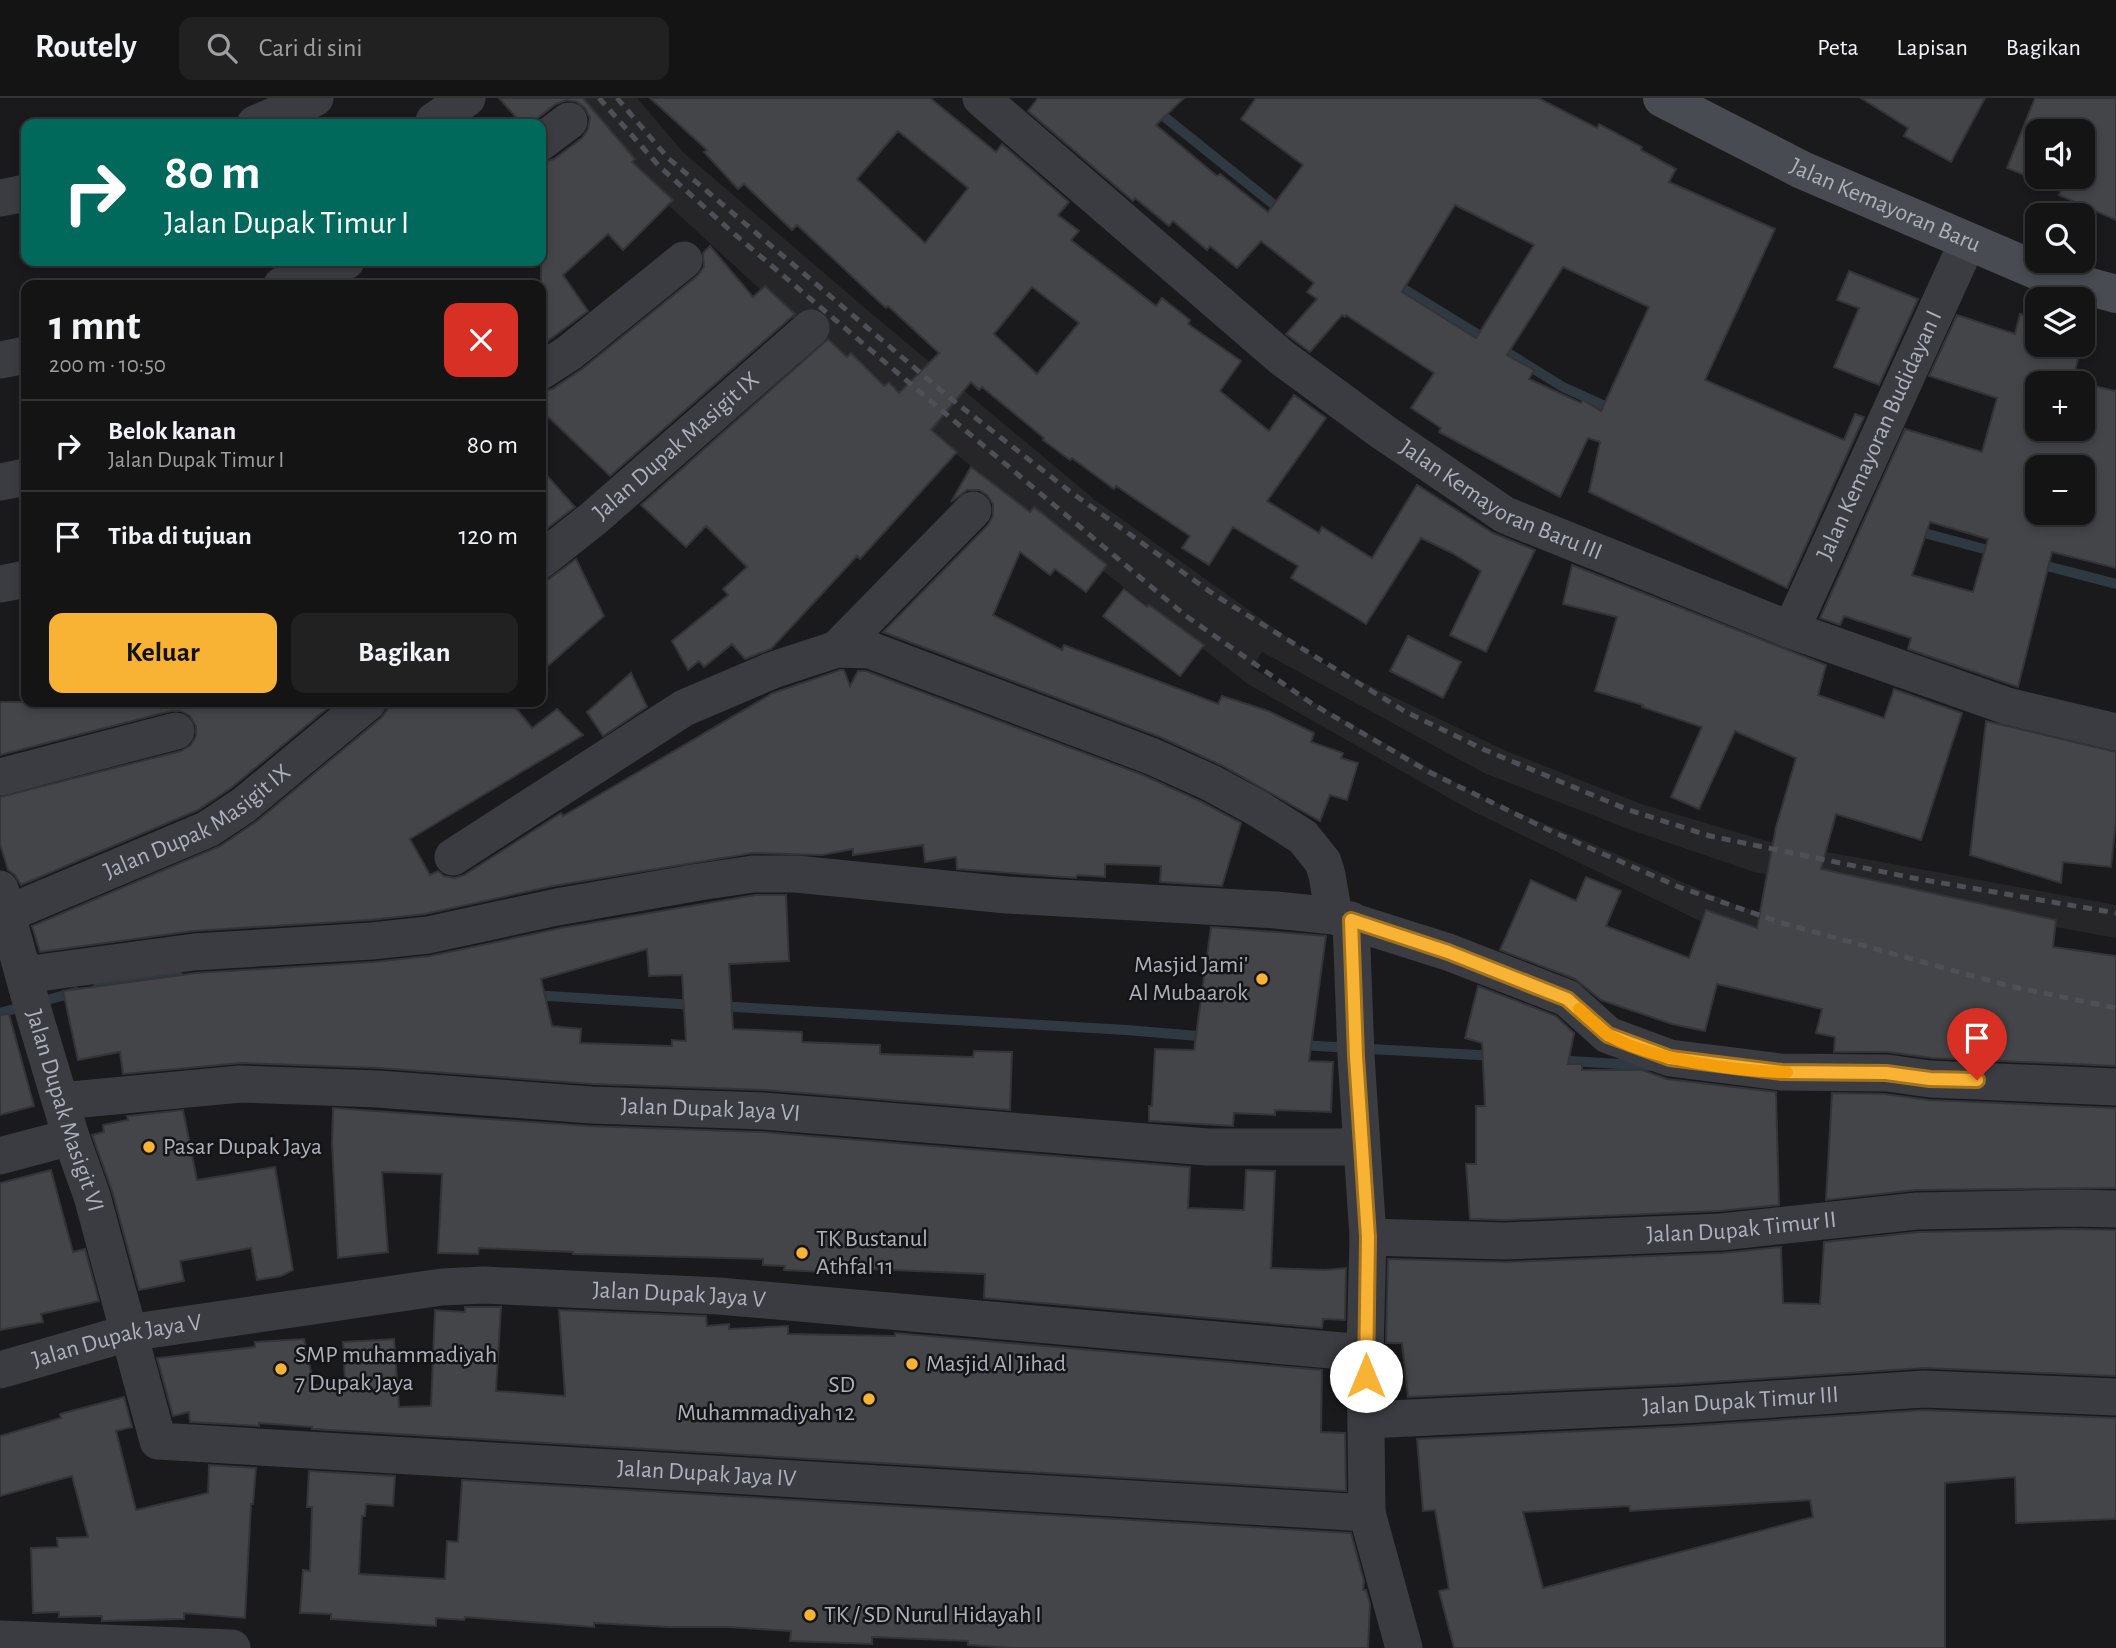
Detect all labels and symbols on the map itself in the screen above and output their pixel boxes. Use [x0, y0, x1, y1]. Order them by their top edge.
street label: Jalan Kemayoran Baru [1786, 154, 1984, 257]
street label: Jalan Kemayoran Budidayan I [1813, 307, 1946, 564]
street label: Jalan Dupak Masigit IX [589, 367, 764, 525]
street label: Jalan Kemayoran Baru III [1395, 435, 1606, 565]
street label: Jalan Dupak Masigit IX [100, 760, 295, 884]
place label: Masjid Jami' Al Mubaarok [1129, 953, 1248, 1005]
marker: Masjid Jami' Al Mubaarok [1254, 971, 1270, 987]
street label: Jalan Dupak Masigit VI [22, 1007, 108, 1214]
pin [1947, 1008, 2007, 1080]
street label: Jalan Dupak Jaya VI [620, 1094, 801, 1126]
place label: Pasar Dupak Jaya [163, 1135, 322, 1159]
marker: Pasar Dupak Jaya [141, 1139, 157, 1155]
street label: Jalan Dupak Timur II [1646, 1208, 1838, 1247]
place label: TK Bustanul Athfal 11 [816, 1227, 928, 1279]
marker: TK Bustanul Athfal 11 [794, 1245, 810, 1261]
street label: Jalan Dupak Jaya V [592, 1278, 767, 1312]
street label: Jalan Dupak Jaya V [30, 1310, 204, 1372]
position arrow [1329, 1339, 1403, 1413]
place label: SMP muhammadiyah 7 Dupak Jaya [295, 1343, 497, 1395]
place label: Masjid Al Jihad [926, 1352, 1066, 1376]
marker: Masjid Al Jihad [904, 1356, 920, 1372]
marker: SMP muhammadiyah 7 Dupak Jaya [273, 1361, 289, 1377]
place label: SD Muhammadiyah 12 [677, 1373, 855, 1425]
street label: Jalan Dupak Timur III [1642, 1383, 1840, 1419]
marker: SD Muhammadiyah 12 [861, 1391, 877, 1407]
street label: Jalan Dupak Jaya IV [616, 1456, 797, 1491]
place label: TK / SD Nurul Hidayah I [824, 1603, 1042, 1627]
marker: TK / SD Nurul Hidayah I [802, 1607, 818, 1623]

